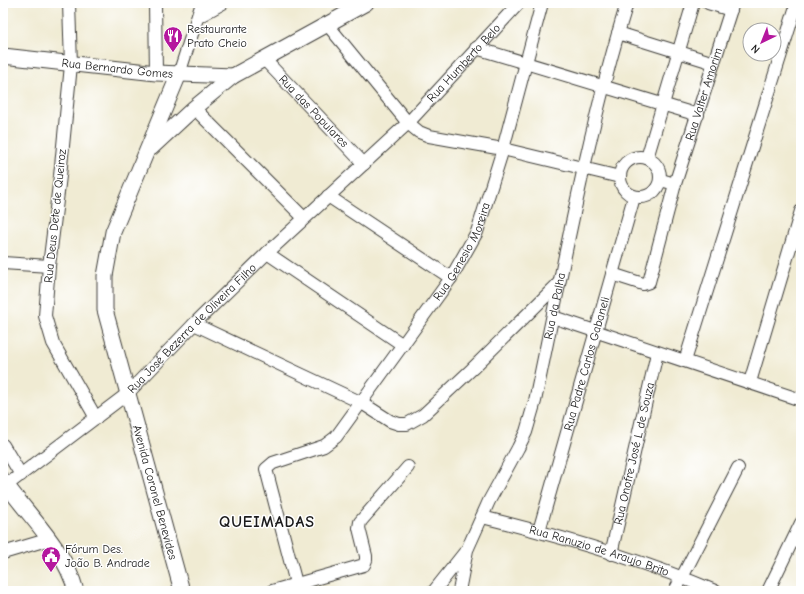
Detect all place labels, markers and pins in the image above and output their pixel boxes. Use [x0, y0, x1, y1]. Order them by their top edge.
place label: Restaurante Prato Cheio [187, 22, 247, 50]
restaurant icon: Restaurante Prato Cheio [162, 25, 184, 53]
place label: Fórum Des. João B. Andrade [65, 542, 150, 570]
public building icon: Fórum Des. João B. Andrade [40, 545, 62, 573]

